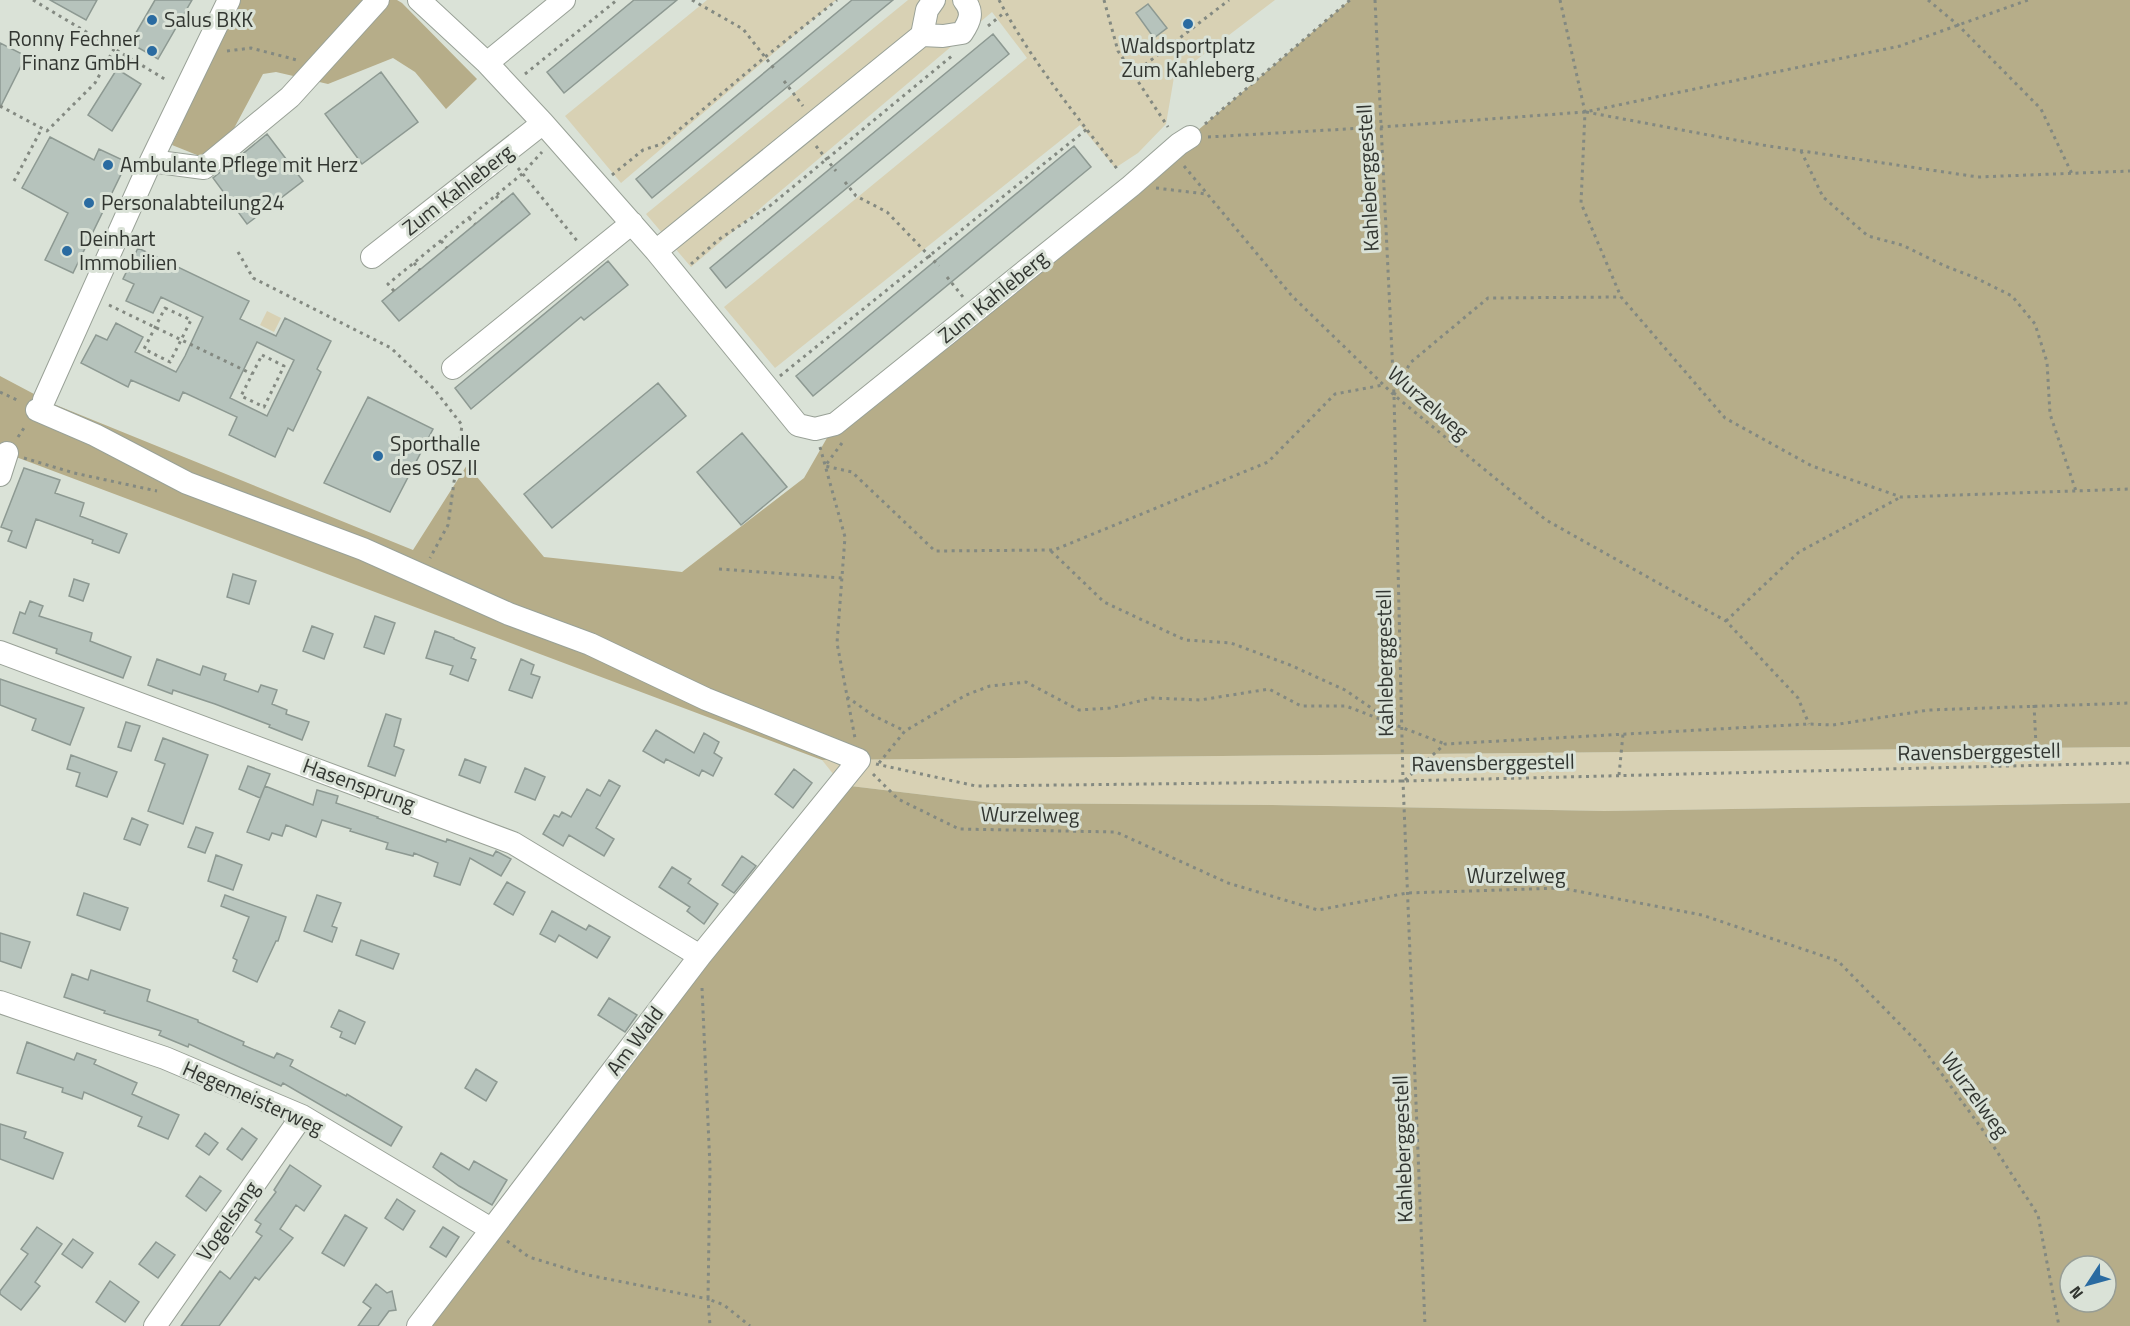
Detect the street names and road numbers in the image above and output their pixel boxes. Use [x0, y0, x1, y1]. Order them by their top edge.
street label: Kahleberggestell [1347, 104, 1387, 253]
street label: Zum Kahleberg [395, 136, 520, 243]
street label: Zum Kahleberg [931, 242, 1054, 351]
street label: Wurzelweg [1381, 358, 1477, 447]
street label: Kahleberggestell [1367, 589, 1401, 737]
street label: Ravensberggestell [1897, 734, 2061, 768]
street label: Ravensberggestell [1411, 745, 1575, 779]
street label: Hasensprung [299, 749, 420, 819]
street label: Wurzelweg [980, 797, 1080, 831]
street label: Wurzelweg [1466, 859, 1566, 891]
street label: Am Wald [598, 999, 671, 1082]
street label: Wurzelweg [1934, 1045, 2018, 1144]
street label: Hegemeisterweg [178, 1052, 329, 1143]
street label: Kahleberggestell [1383, 1075, 1421, 1223]
street label: Vogelsang [188, 1174, 267, 1267]

